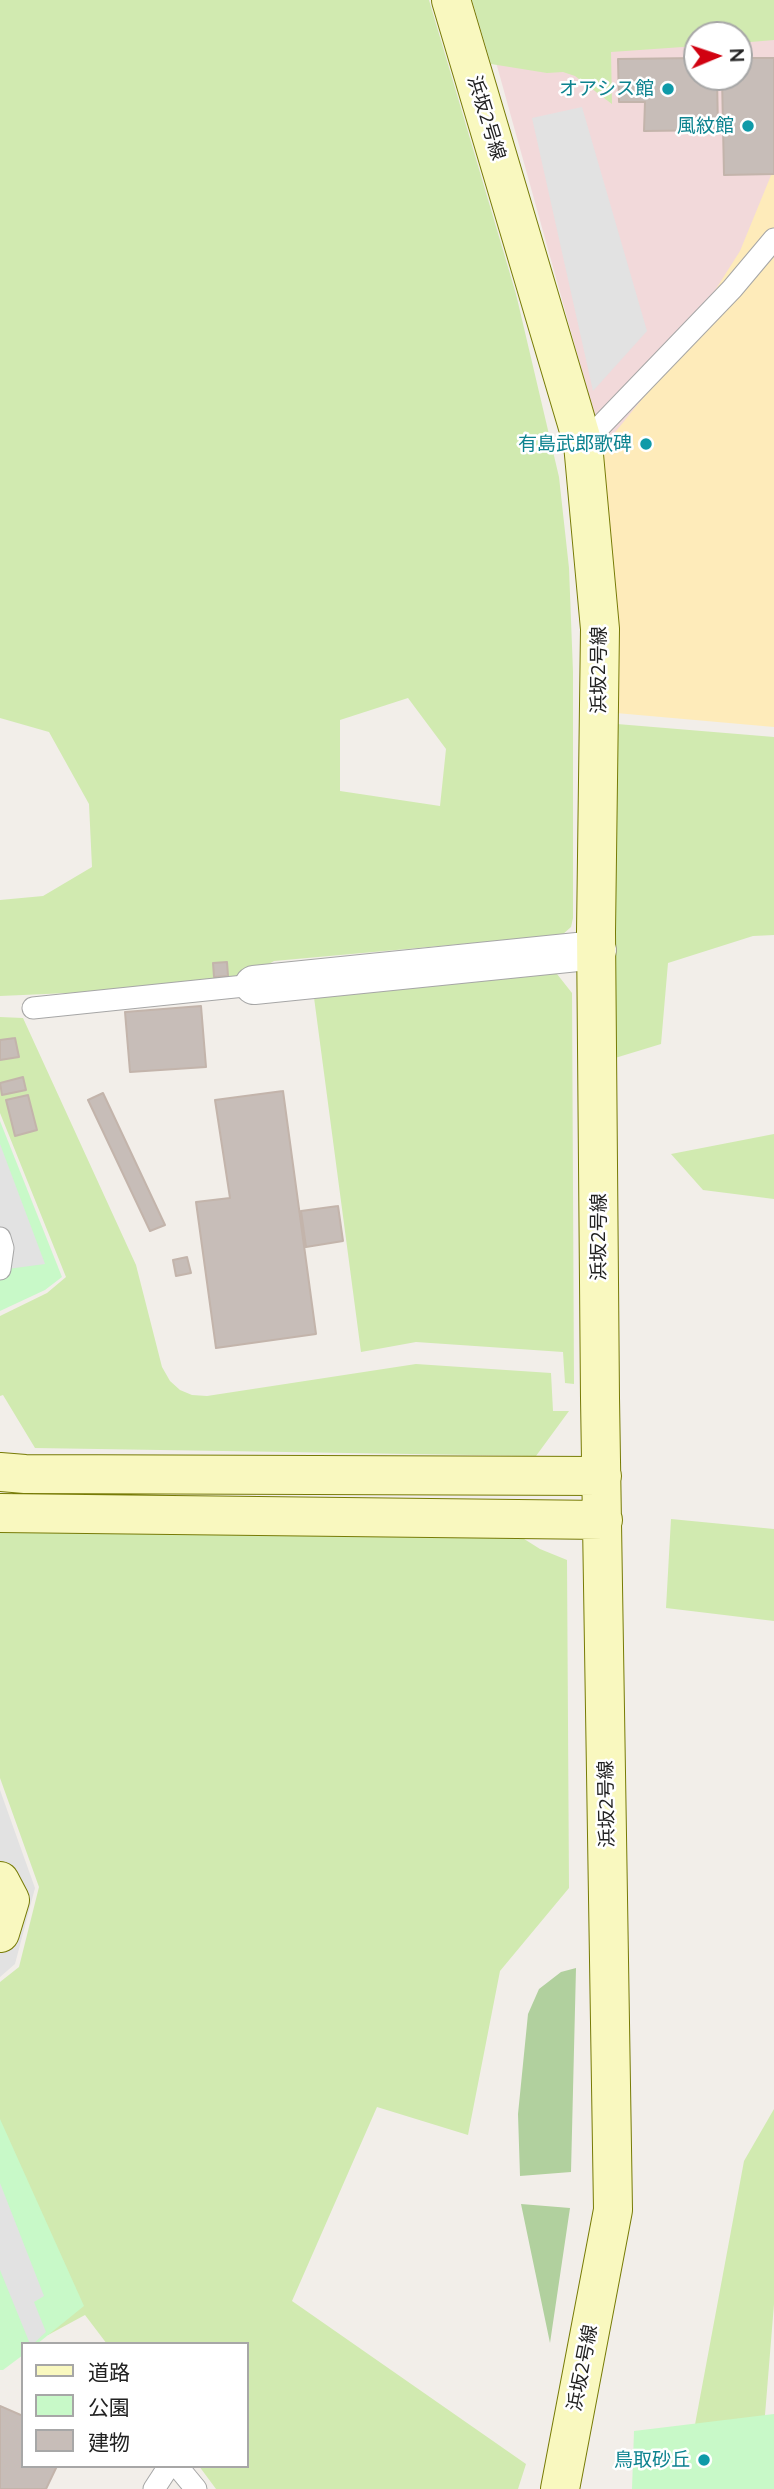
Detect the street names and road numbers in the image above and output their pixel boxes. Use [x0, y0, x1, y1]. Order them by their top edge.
street label: 浜坂2号線 [462, 73, 510, 163]
street label: 浜坂2号線 [588, 626, 610, 714]
street label: 浜坂2号線 [588, 1193, 610, 1281]
street label: 浜坂2号線 [595, 1760, 619, 1848]
street label: 浜坂2号線 [563, 2323, 603, 2413]

